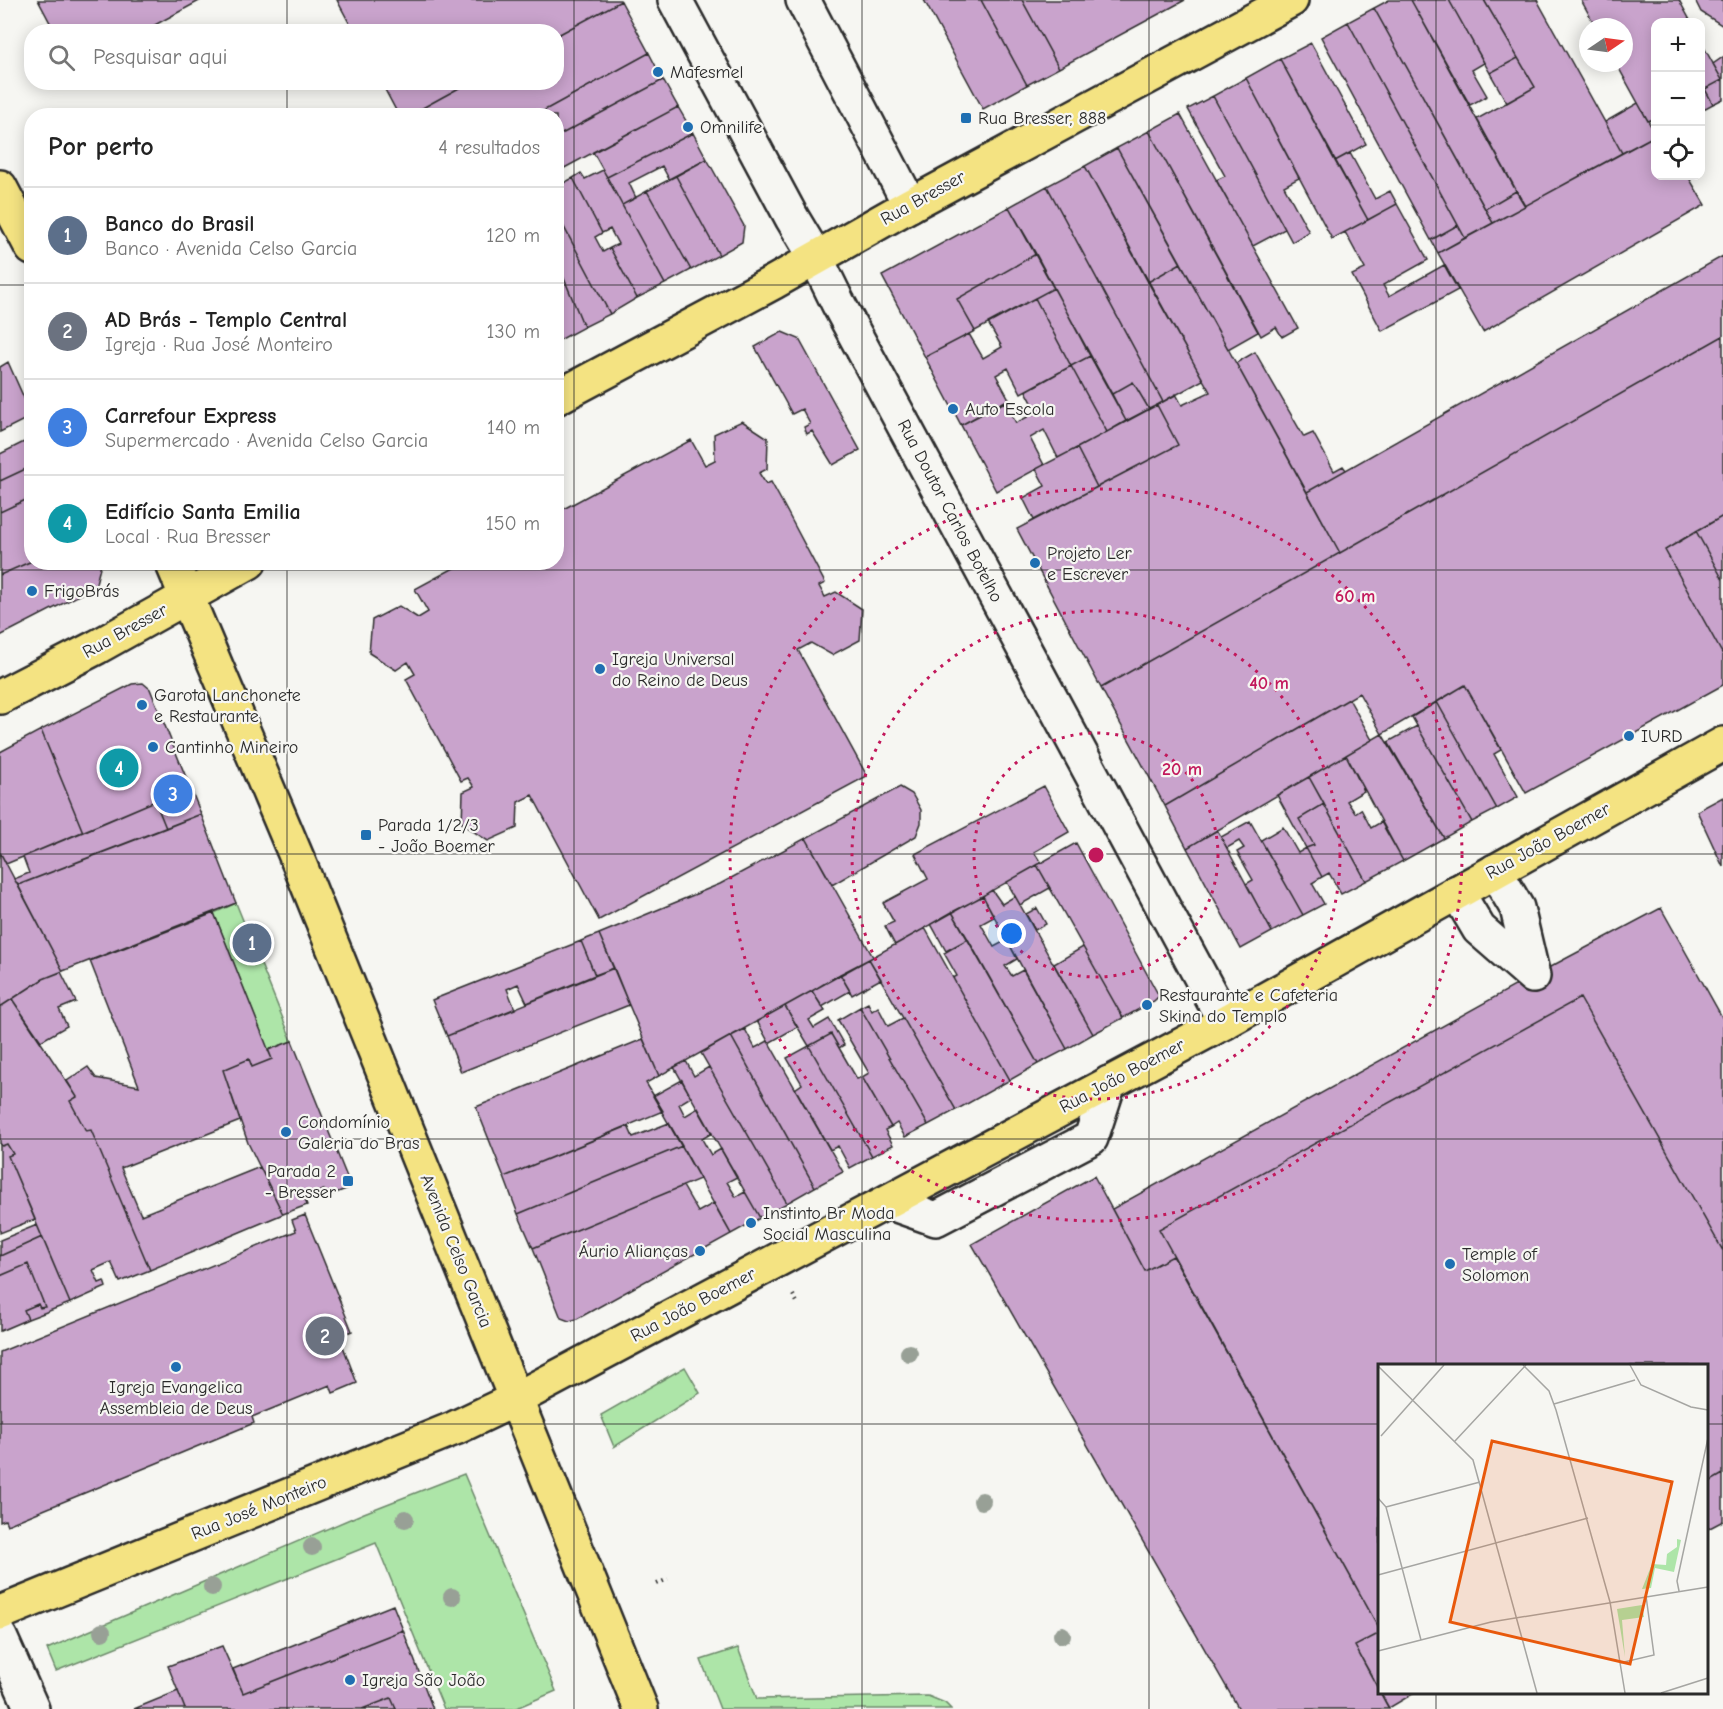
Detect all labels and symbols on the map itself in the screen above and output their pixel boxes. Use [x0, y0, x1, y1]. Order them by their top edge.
north arrow [1579, 18, 1633, 72]
place label: Mafesmel [670, 62, 743, 83]
marker: Mafesmel [651, 65, 665, 79]
place label: Rua Bresser, 888 [978, 108, 1106, 129]
marker: Rua Bresser, 888 [959, 111, 973, 125]
place label: Omnilife [700, 117, 762, 138]
marker: Omnilife [681, 120, 695, 134]
street label: Rua Bresser [877, 166, 970, 230]
place label: Auto Escola [965, 399, 1055, 420]
marker: Auto Escola [946, 402, 960, 416]
street label: Rua Doutor Carlos Botelho [893, 416, 1007, 606]
place label: Projeto Ler e Escrever [1047, 543, 1132, 585]
marker: Projeto Ler e Escrever [1028, 556, 1042, 570]
place label: FrigoBrás [44, 581, 119, 602]
marker: FrigoBrás [25, 584, 39, 598]
text: 60 m [1335, 586, 1375, 607]
street label: Rua Bresser [79, 599, 172, 663]
place label: Igreja Universal do Reino de Deus [612, 649, 748, 691]
marker: Igreja Universal do Reino de Deus [593, 662, 607, 676]
text: 40 m [1249, 673, 1289, 694]
place label: Garota Lanchonete e Restaurante [154, 685, 301, 727]
marker: Garota Lanchonete e Restaurante [135, 698, 149, 712]
place label: IURD [1641, 726, 1683, 747]
marker: IURD [1622, 729, 1636, 743]
place label: Cantinho Mineiro [165, 737, 298, 758]
marker: Cantinho Mineiro [146, 740, 160, 754]
pin: 4 [100, 746, 138, 790]
text: 20 m [1162, 759, 1202, 780]
pin: 3 [154, 772, 192, 816]
street label: Rua João Boemer [1482, 798, 1614, 884]
place label: Parada 1/2/3 - João Boemer [378, 815, 495, 857]
marker: Parada 1/2/3 - João Boemer [359, 828, 373, 842]
centre of rings [1086, 845, 1106, 865]
your location [997, 919, 1026, 948]
pin: 1 [232, 920, 272, 966]
place label: Restaurante e Cafeteria Skina do Templo [1159, 985, 1338, 1027]
marker: Restaurante e Cafeteria Skina do Templo [1140, 998, 1154, 1012]
street label: Rua João Boemer [1056, 1034, 1189, 1118]
place label: Condomínio Galeria do Bras [298, 1112, 419, 1154]
marker: Condomínio Galeria do Bras [279, 1125, 293, 1139]
place label: Parada 2 - Bresser [265, 1161, 337, 1203]
street label: Avenida Celso Garcia [416, 1171, 496, 1331]
marker: Parada 2 - Bresser [341, 1174, 355, 1188]
place label: Instinto Br Moda Social Masculina [763, 1203, 895, 1245]
marker: Instinto Br Moda Social Masculina [744, 1216, 758, 1230]
place label: Áurio Alianças [578, 1240, 688, 1262]
marker: Áurio Alianças [693, 1244, 707, 1258]
place label: Temple of Solomon [1462, 1244, 1538, 1286]
marker: Temple of Solomon [1443, 1257, 1457, 1271]
street label: Rua João Boemer [627, 1263, 760, 1347]
pin: 2 [306, 1314, 344, 1358]
marker: Igreja Evangelica Assembleia de Deus [169, 1360, 183, 1374]
inset map [1378, 1364, 1708, 1694]
place label: Igreja Evangelica Assembleia de Deus [100, 1377, 252, 1419]
street label: Rua José Monteiro [188, 1471, 330, 1545]
place label: Igreja São João [362, 1670, 485, 1691]
marker: Igreja São João [343, 1673, 357, 1687]

